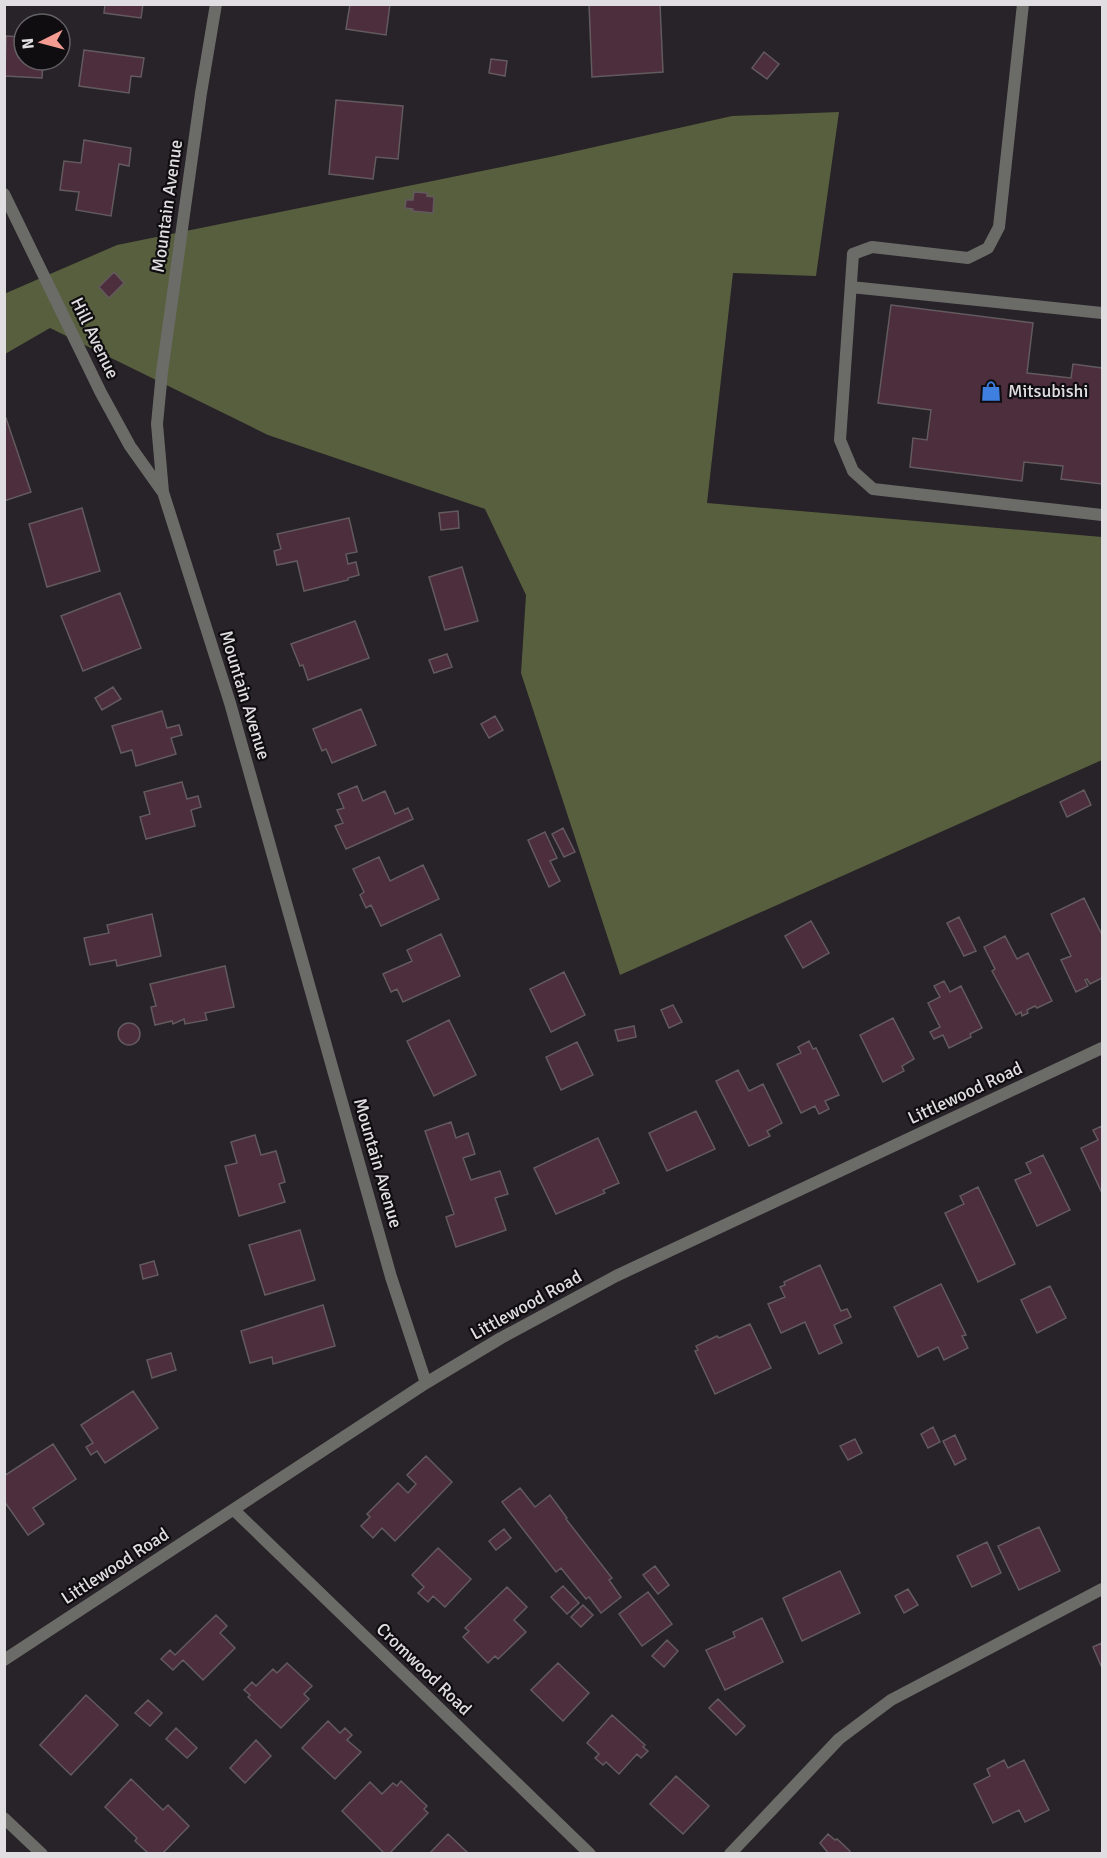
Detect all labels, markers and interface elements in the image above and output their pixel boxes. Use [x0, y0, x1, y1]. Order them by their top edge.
north arrow [12, 12, 72, 72]
text: N [18, 37, 39, 50]
street label: Mountain Avenue [147, 138, 187, 274]
street label: Hill Avenue [66, 294, 124, 382]
shop icon: Mitsubishi [979, 379, 1003, 403]
place label: Mitsubishi [1008, 380, 1088, 402]
street label: Mountain Avenue [215, 628, 275, 762]
street label: Littlewood Road [904, 1057, 1026, 1129]
street label: Mountain Avenue [349, 1096, 407, 1230]
street label: Littlewood Road [467, 1265, 585, 1345]
street label: Littlewood Road [57, 1523, 173, 1609]
street label: Cromwood Road [372, 1618, 476, 1720]

